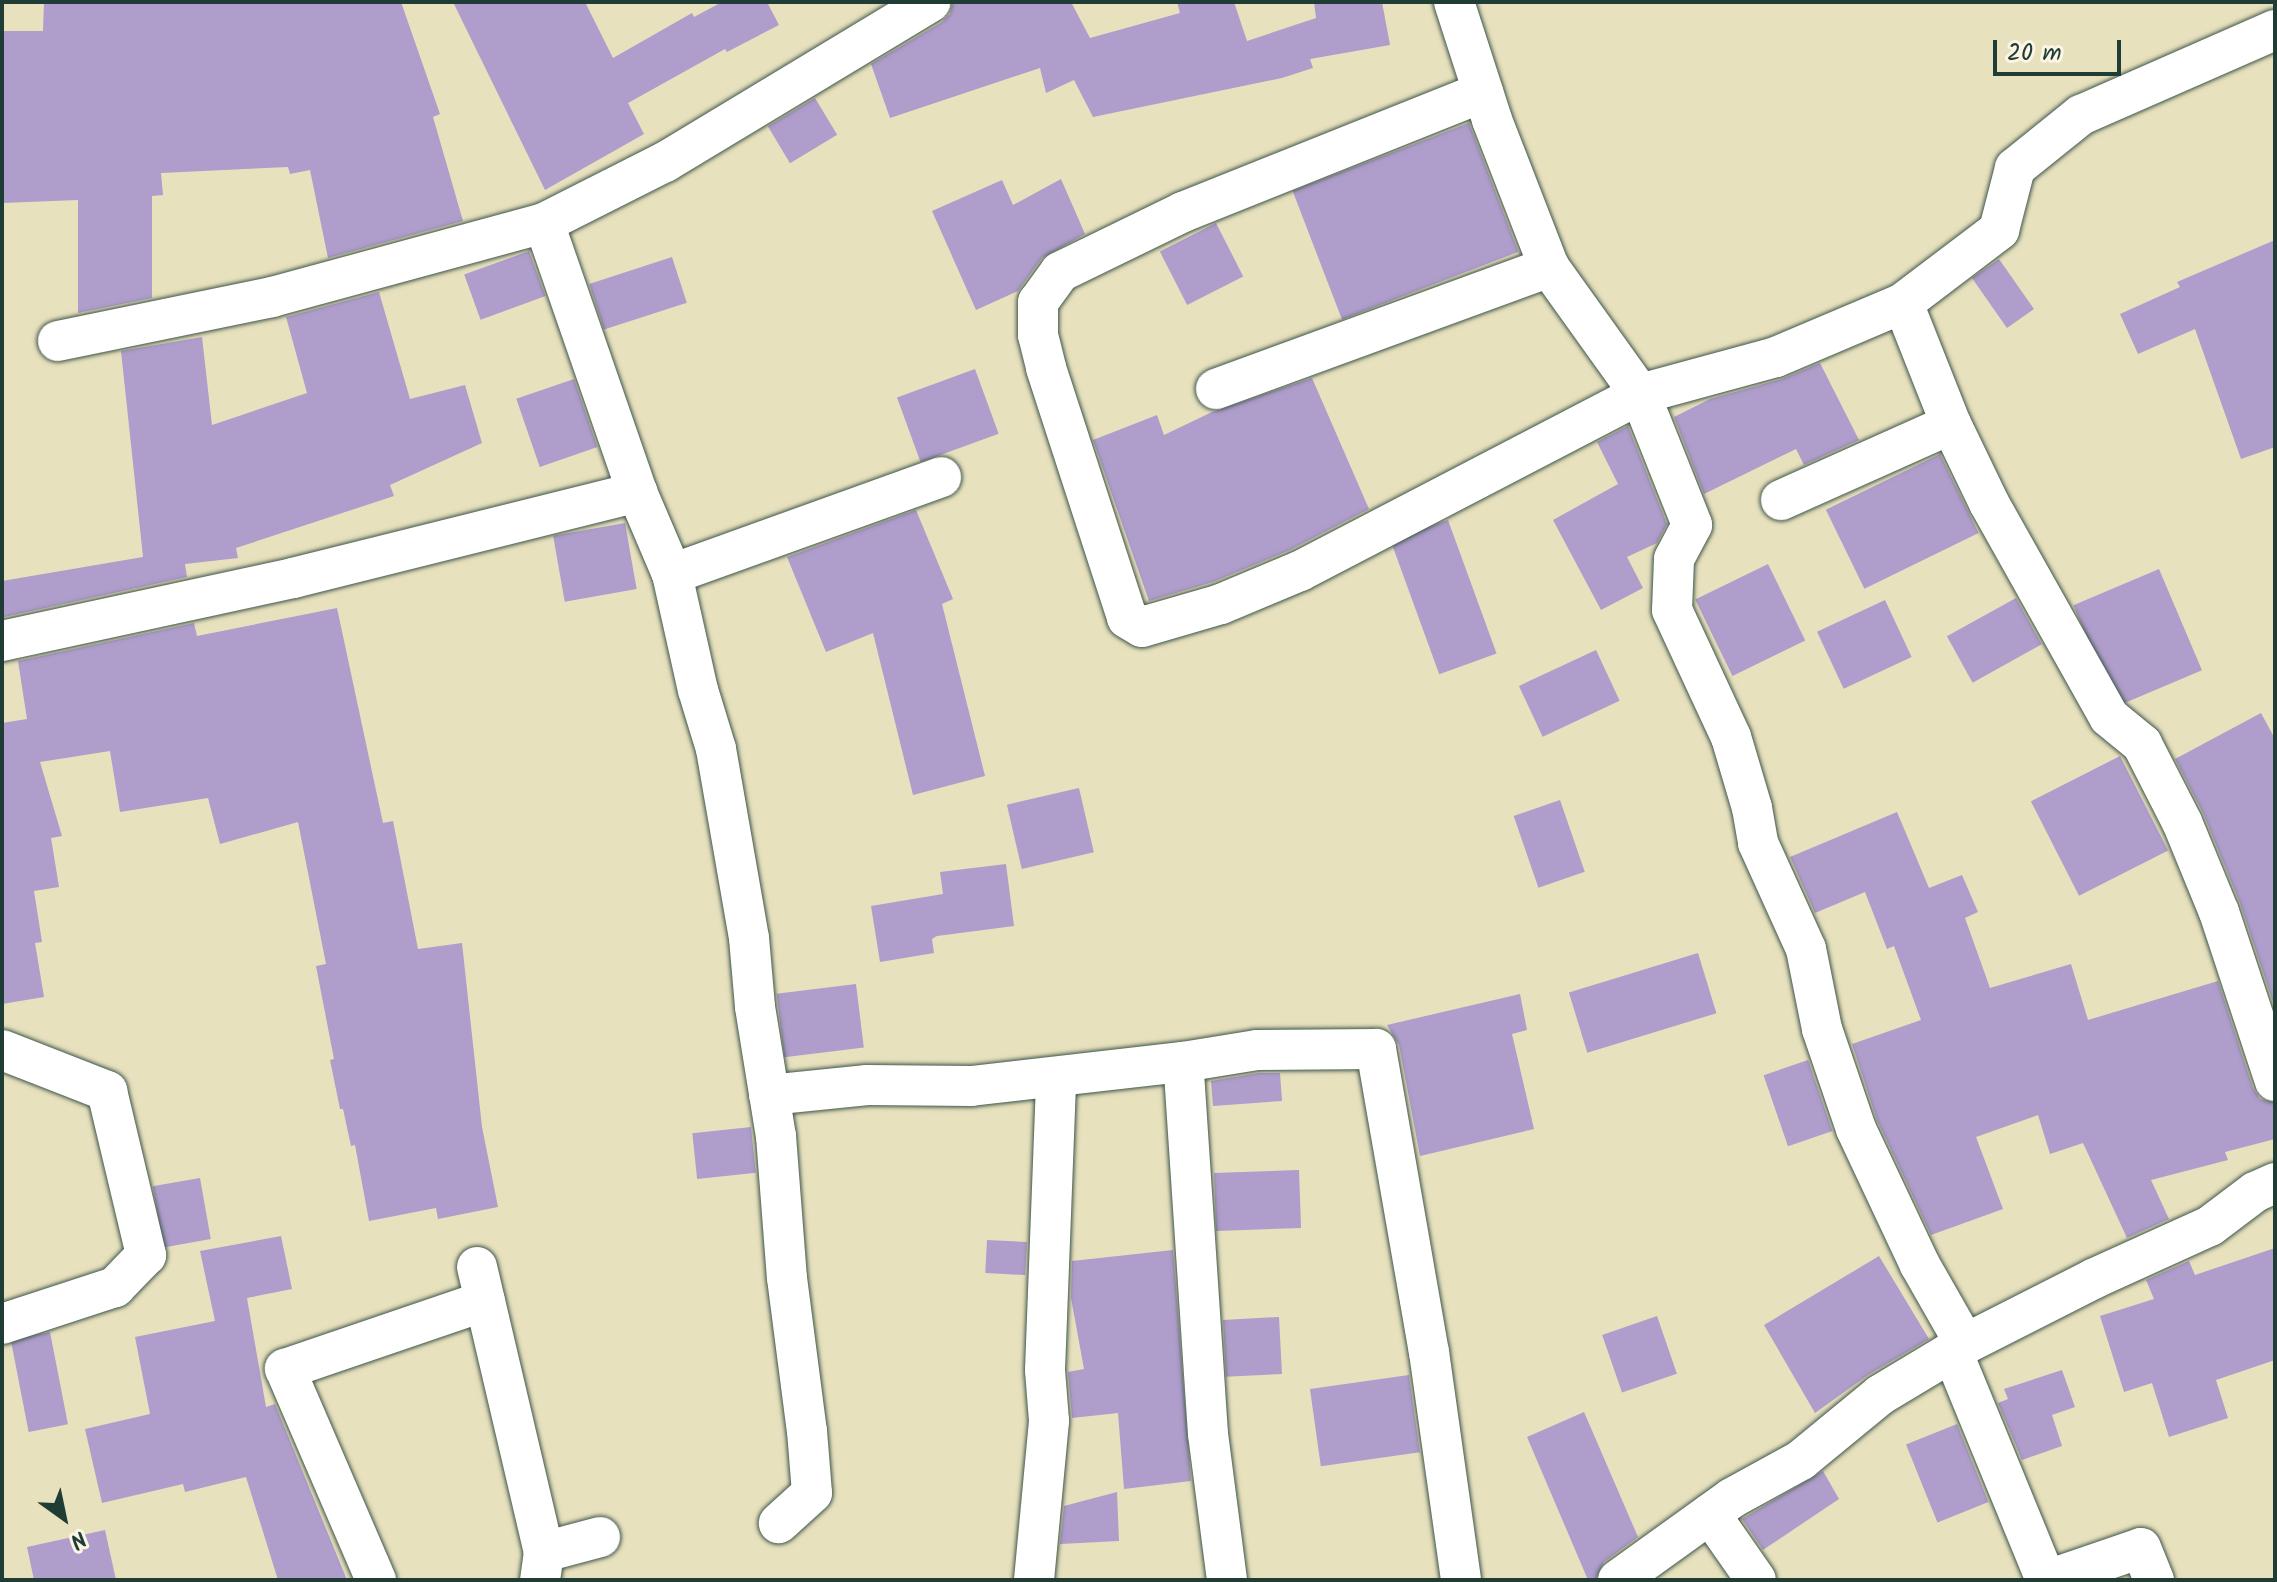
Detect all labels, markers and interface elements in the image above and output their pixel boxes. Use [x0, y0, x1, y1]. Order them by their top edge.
scale bar [1997, 24, 2125, 74]
text: 20 m [2007, 34, 2062, 73]
north arrow [24, 1478, 104, 1558]
text: N [62, 1520, 93, 1557]

